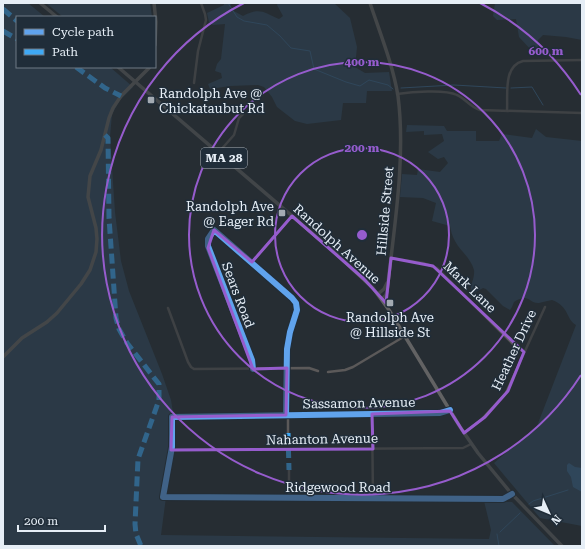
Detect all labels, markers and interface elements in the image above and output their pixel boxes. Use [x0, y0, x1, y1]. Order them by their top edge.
legend [16, 16, 156, 68]
text: Cycle path [52, 25, 114, 39]
text: 600 m [529, 44, 564, 58]
text: Path [52, 45, 78, 59]
text: 400 m [345, 55, 380, 69]
place label: Randolph Ave @ Chickataubut Rd [159, 86, 265, 116]
marker: Randolph Ave @ Chickataubut Rd [146, 95, 156, 105]
text: 200 m [345, 141, 380, 155]
road number: MA 28 [201, 148, 247, 168]
street label: Hillside Street [374, 166, 396, 256]
place label: Randolph Ave @ Eager Rd [186, 199, 275, 229]
street label: Randolph Avenue [291, 201, 383, 287]
marker: Randolph Ave @ Eager Rd [277, 208, 287, 218]
centre of rings [355, 228, 369, 242]
street label: Mark Lane [441, 258, 499, 316]
street label: Sears Road [219, 260, 258, 331]
marker: Randolph Ave @ Hillside St [385, 298, 395, 308]
street label: Heather Drive [489, 307, 539, 393]
place label: Randolph Ave @ Hillside St [346, 310, 434, 340]
street label: Sassamon Avenue [303, 395, 415, 411]
street label: Nahanton Avenue [266, 431, 378, 447]
street label: Ridgewood Road [285, 480, 391, 495]
north arrow [529, 493, 569, 533]
scale bar [18, 507, 105, 533]
text: N [548, 512, 563, 528]
text: 200 m [24, 514, 58, 528]

